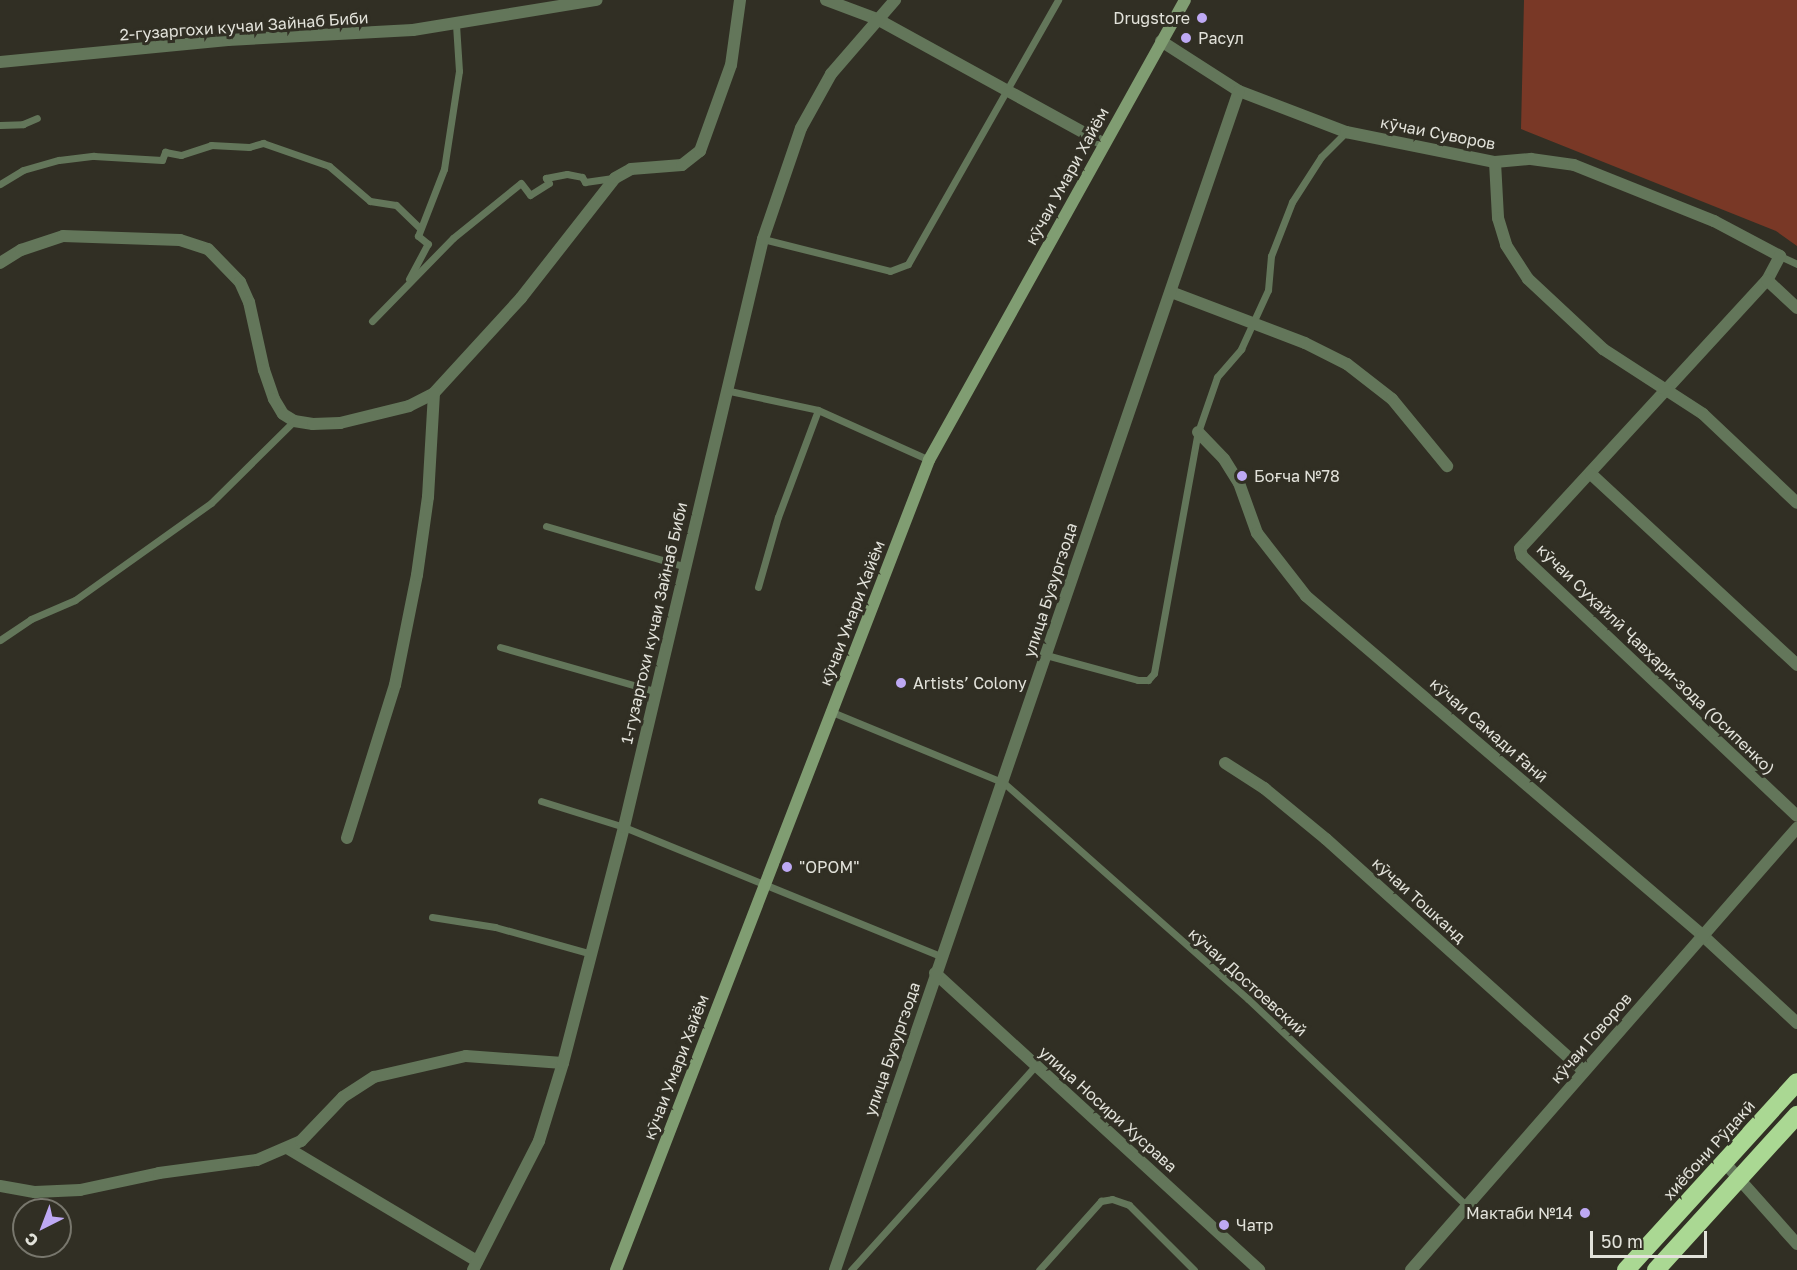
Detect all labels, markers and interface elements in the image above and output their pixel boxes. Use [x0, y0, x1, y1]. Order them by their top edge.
street label: 2-гузаргохи кучаи Зайнаб Биби [119, 8, 369, 44]
place label: Drugstore [1113, 8, 1190, 28]
marker: Drugstore [1195, 11, 1209, 25]
place label: Расул [1198, 28, 1244, 48]
marker: Расул [1179, 31, 1193, 45]
street label: кӯчаи Умари Хайём [1021, 104, 1113, 248]
street label: кӯчаи Суворов [1379, 112, 1497, 154]
place label: Боғча №78 [1254, 466, 1340, 486]
marker: Боғча №78 [1235, 469, 1249, 483]
street label: 1-гузаргохи кучаи Зайнаб Биби [617, 500, 691, 746]
street label: улица Бузургзода [1019, 520, 1081, 660]
street label: кӯчаи Умари Хайём [815, 538, 889, 688]
street label: кӯчаи Суҳайлӣ Ҷавҳари-зода (Осипенко) [1533, 540, 1779, 778]
place label: Artists’ Colony [913, 673, 1027, 693]
street label: кӯчаи Самади Ғанӣ [1426, 674, 1552, 786]
marker: Artists’ Colony [894, 676, 908, 690]
street label: кӯчаи Тошканд [1369, 853, 1469, 947]
place label: "OPOM" [799, 857, 859, 877]
marker: "OPOM" [780, 860, 794, 874]
street label: кӯчаи Достоевский [1185, 924, 1311, 1040]
street label: улица Бузургзода [860, 979, 924, 1119]
street label: кӯчаи Говоров [1546, 989, 1636, 1087]
street label: кӯчаи Умари Хайём [639, 992, 713, 1142]
street label: улица Носири Хусрава [1035, 1042, 1181, 1176]
street label: хиёбони Рӯдакӣ [1659, 1096, 1759, 1204]
north arrow [12, 1198, 72, 1258]
place label: Мактаби №14 [1466, 1203, 1573, 1223]
marker: Мактаби №14 [1578, 1206, 1592, 1220]
place label: Чатр [1236, 1215, 1273, 1235]
marker: Чатр [1217, 1218, 1231, 1232]
scale bar [1593, 1219, 1710, 1257]
text: С [20, 1229, 42, 1251]
text: 50 m [1601, 1230, 1643, 1252]

